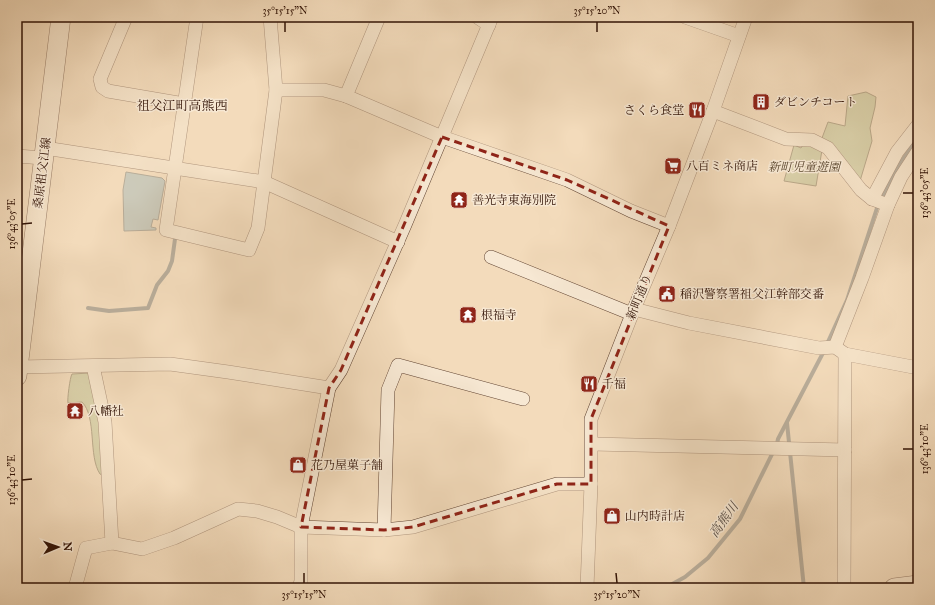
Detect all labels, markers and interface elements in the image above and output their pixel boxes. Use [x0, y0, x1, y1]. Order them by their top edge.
text: 35°15'15"N [263, 5, 308, 17]
text: 35°15'20"N [573, 5, 621, 17]
building icon: ダビンチコート [751, 92, 771, 112]
place label: ダビンチコート [774, 95, 858, 109]
district label: 祖父江町高熊西 [136, 98, 228, 114]
restaurant icon: さくら食堂 [687, 100, 707, 120]
place label: さくら食堂 [624, 103, 684, 117]
street label: 桑原祖父江線 [31, 136, 53, 210]
supermarket icon: 八百ミネ商店 [663, 156, 683, 176]
place label: 八百ミネ商店 [686, 159, 758, 173]
park label: 新町児童遊園 [768, 160, 842, 174]
text: 136°43'05"E [919, 167, 931, 219]
temple icon: 善光寺東海別院 [449, 190, 469, 210]
place label: 善光寺東海別院 [472, 193, 556, 207]
text: 136°43'05"E [6, 198, 18, 250]
street label: 新町通り [624, 272, 654, 322]
public building icon: 稲沢警察署祖父江幹部交番 [657, 284, 677, 304]
place label: 稲沢警察署祖父江幹部交番 [680, 287, 824, 301]
temple icon: 根福寺 [458, 305, 478, 325]
place label: 根福寺 [481, 308, 517, 322]
restaurant icon: 千福 [579, 374, 599, 394]
place label: 千福 [602, 377, 626, 391]
temple icon: 八幡社 [65, 401, 85, 421]
place label: 八幡社 [88, 404, 124, 418]
text: 136°43'10"E [919, 424, 931, 474]
text: 136°43'10"E [6, 455, 18, 505]
shop icon: 花乃屋菓子舗 [288, 455, 308, 475]
place label: 花乃屋菓子舗 [311, 458, 383, 472]
water label: 高熊川 [706, 498, 743, 540]
shop icon: 山内時計店 [602, 506, 622, 526]
place label: 山内時計店 [625, 509, 685, 523]
north arrow [38, 527, 78, 567]
text: N [61, 542, 74, 552]
text: 35°15'15"N [282, 589, 327, 601]
text: 35°15'20"N [593, 589, 641, 601]

